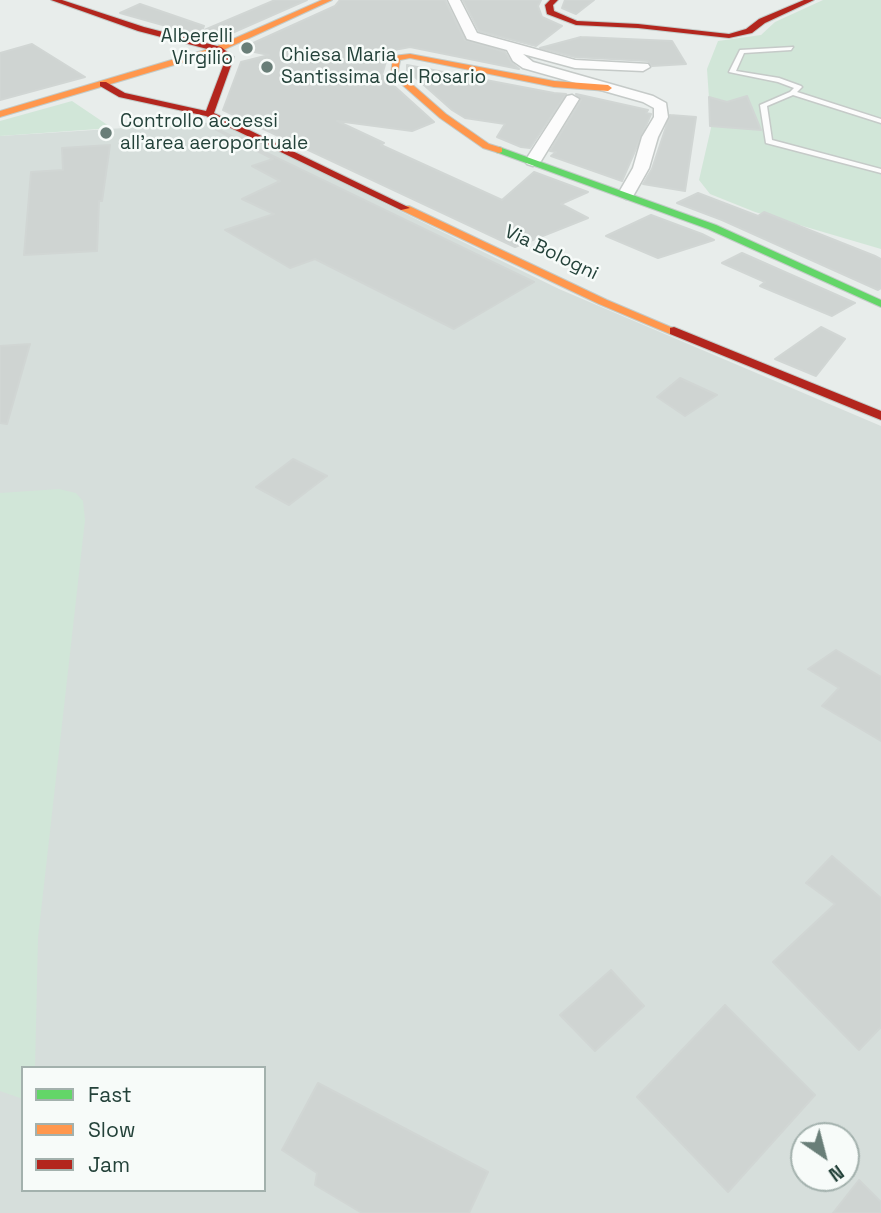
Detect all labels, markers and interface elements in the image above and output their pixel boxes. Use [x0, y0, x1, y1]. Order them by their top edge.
place label: Alberelli Virgilio [161, 26, 233, 70]
marker: Alberelli Virgilio [239, 40, 255, 56]
place label: Chiesa Maria Santissima del Rosario [281, 45, 486, 89]
marker: Chiesa Maria Santissima del Rosario [259, 59, 275, 75]
place label: Controllo accessi all'area aeroportuale [120, 111, 308, 155]
marker: Controllo accessi all'area aeroportuale [98, 125, 114, 141]
street label: Via Bologni [500, 221, 602, 285]
legend [21, 1066, 266, 1192]
text: Fast [88, 1081, 132, 1108]
text: Slow [88, 1116, 136, 1143]
north arrow [790, 1122, 860, 1192]
text: Jam [88, 1151, 130, 1178]
text: N [824, 1159, 849, 1187]

